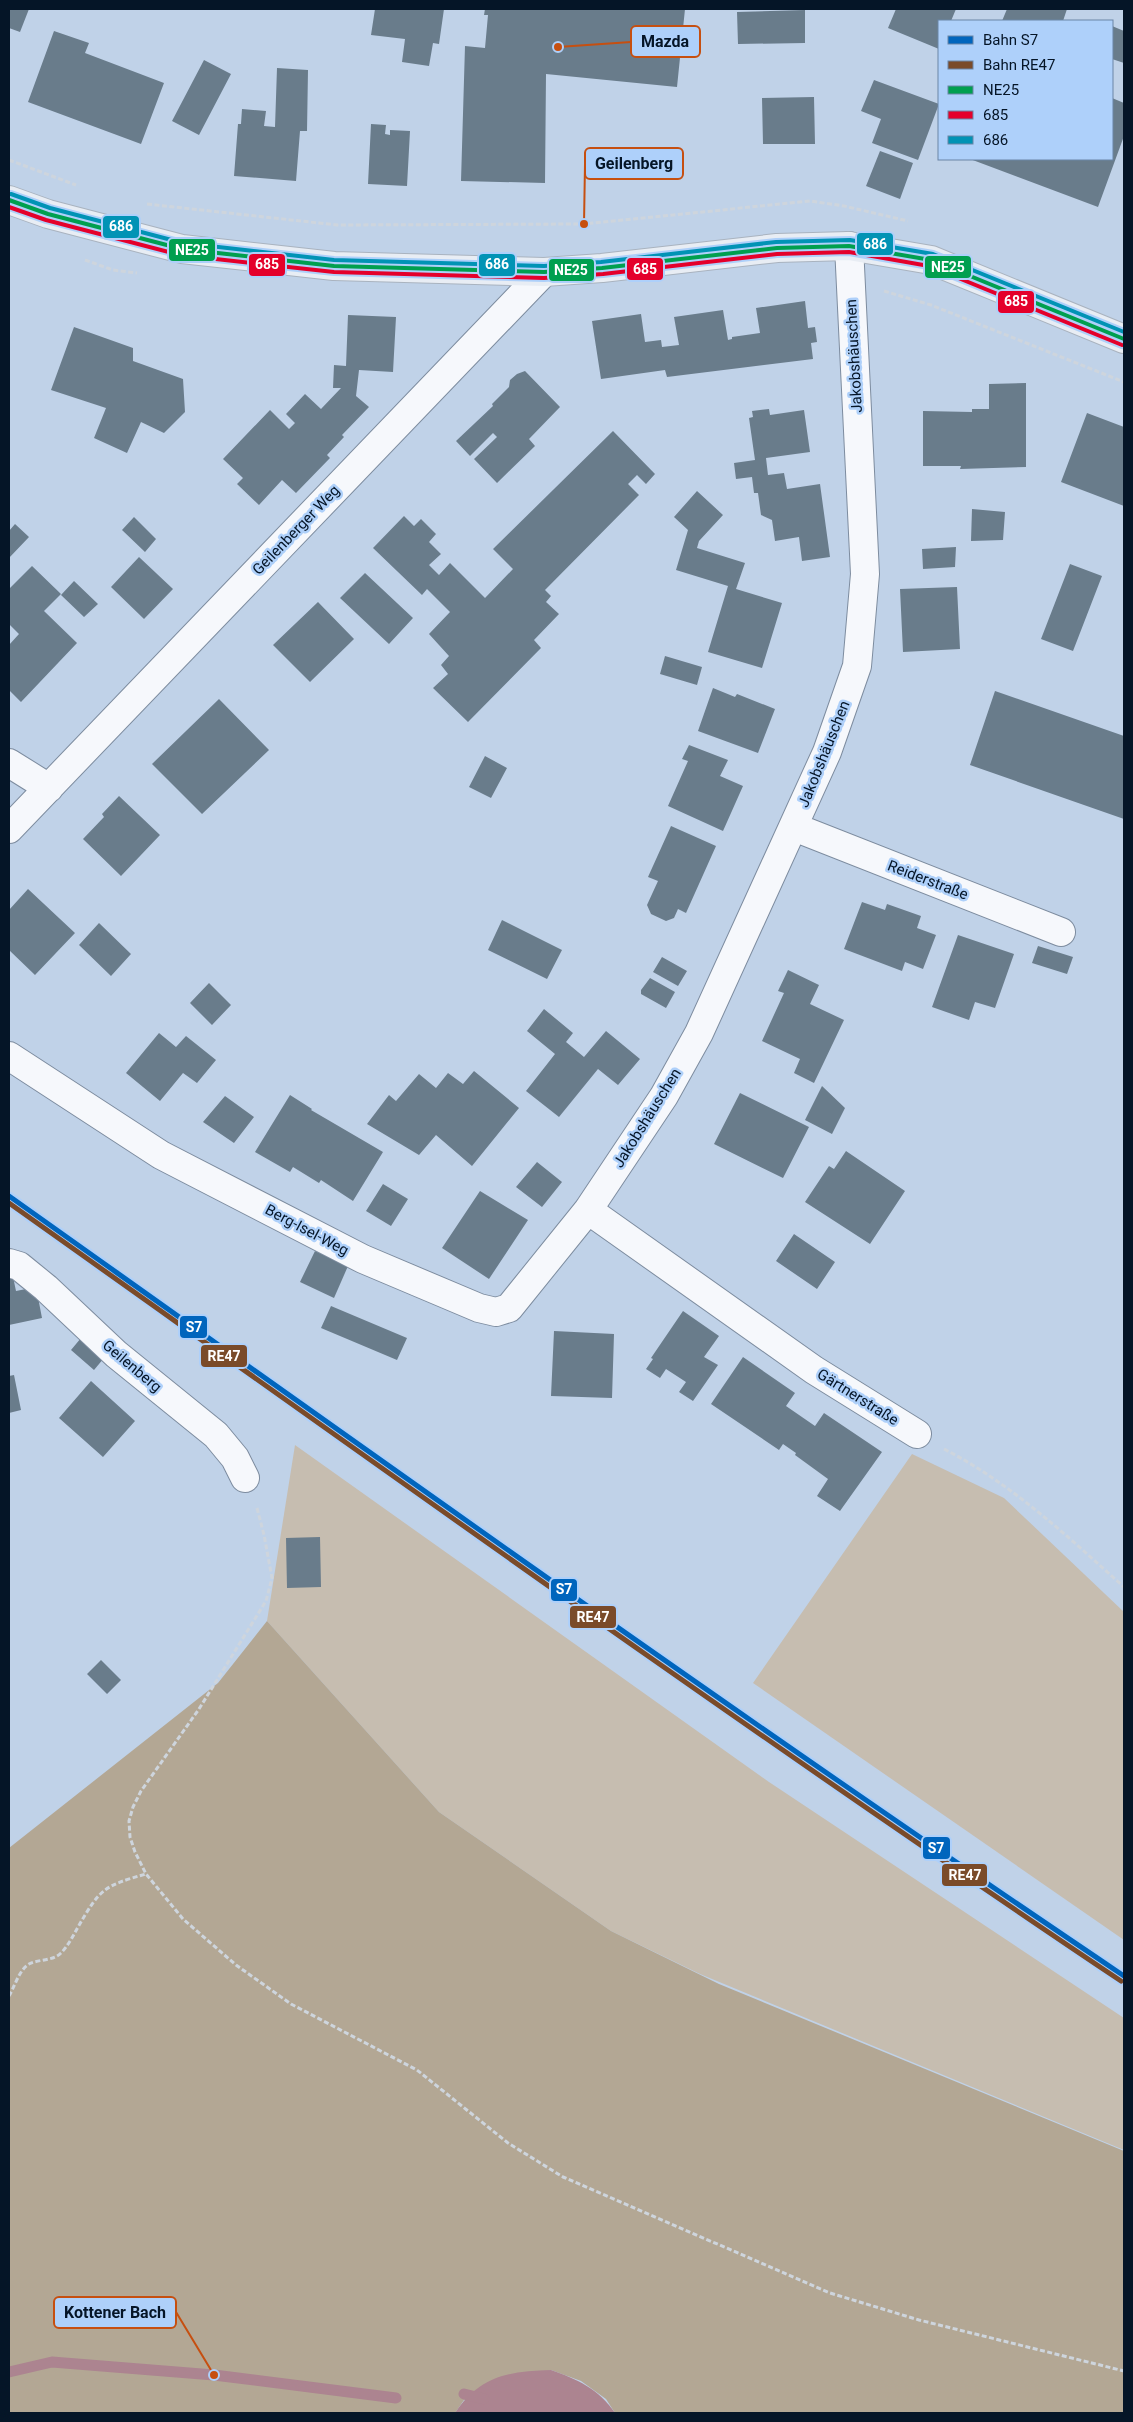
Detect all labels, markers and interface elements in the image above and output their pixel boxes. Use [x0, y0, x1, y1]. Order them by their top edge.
legend [938, 20, 1113, 160]
callout: Mazda [631, 26, 700, 57]
text: Bahn S7 [983, 31, 1038, 49]
text: Mazda [641, 32, 690, 51]
text: Bahn RE47 [983, 56, 1055, 74]
text: NE25 [983, 81, 1019, 99]
text: 685 [983, 106, 1008, 124]
text: 686 [983, 131, 1008, 149]
callout: Geilenberg [585, 148, 683, 179]
text: Geilenberg [595, 154, 673, 173]
line badge: 686 [102, 215, 140, 239]
text: 686 [109, 218, 133, 234]
line badge: 686 [856, 232, 894, 256]
text: 686 [863, 236, 887, 252]
line badge: NE25 [168, 238, 216, 262]
text: NE25 [175, 242, 209, 258]
line badge: 685 [248, 253, 286, 277]
line badge: 686 [478, 253, 516, 277]
line badge: NE25 [924, 255, 972, 279]
text: 685 [255, 256, 279, 272]
text: 686 [485, 256, 509, 272]
line badge: 685 [626, 257, 664, 281]
line badge: NE25 [548, 258, 595, 282]
text: NE25 [931, 259, 965, 275]
text: 685 [633, 261, 657, 277]
text: NE25 [554, 262, 588, 278]
line badge: 685 [997, 290, 1035, 314]
text: 685 [1004, 293, 1028, 309]
street label: Jakobshäuschen [842, 299, 866, 413]
street label: Geilenberger Weg [249, 481, 343, 579]
street label: Jakobshäuschen [794, 698, 854, 810]
street label: Reiderstraße [885, 856, 971, 904]
street label: Jakobshäuschen [609, 1065, 685, 1171]
street label: Berg-Isel-Weg [262, 1200, 352, 1260]
line badge: S7 [179, 1315, 208, 1339]
text: S7 [186, 1319, 202, 1335]
street label: Geilenberg [99, 1336, 165, 1396]
line badge: RE47 [200, 1344, 248, 1368]
text: RE47 [208, 1348, 240, 1364]
street label: Gärtnerstraße [814, 1365, 902, 1429]
line badge: S7 [550, 1578, 578, 1602]
text: S7 [556, 1581, 572, 1597]
line badge: RE47 [569, 1605, 617, 1629]
text: RE47 [577, 1609, 609, 1625]
line badge: S7 [922, 1836, 951, 1860]
text: S7 [928, 1840, 944, 1856]
line badge: RE47 [941, 1863, 988, 1887]
text: RE47 [949, 1867, 981, 1883]
callout: Kottener Bach [54, 2297, 176, 2328]
text: Kottener Bach [64, 2303, 166, 2322]

